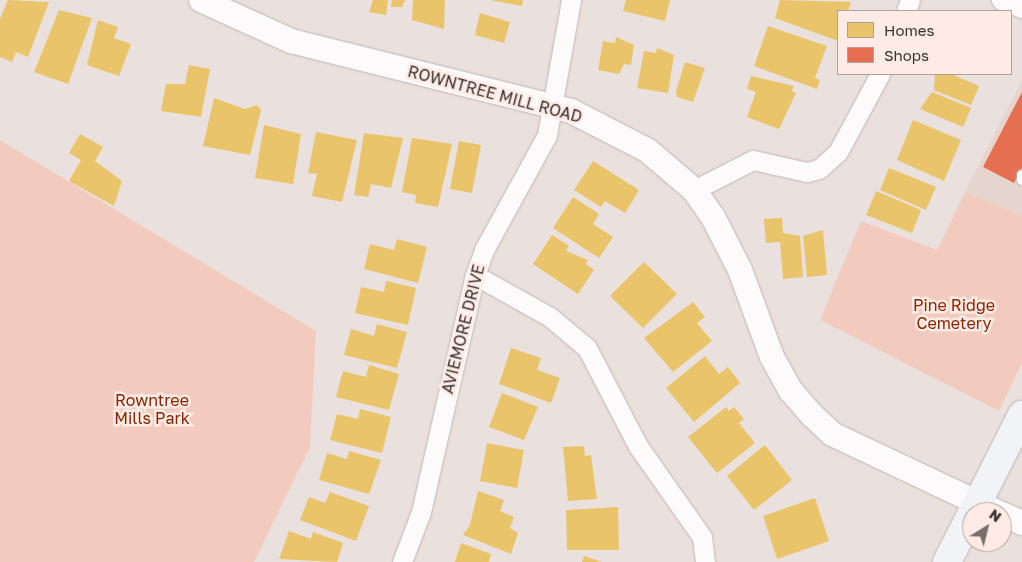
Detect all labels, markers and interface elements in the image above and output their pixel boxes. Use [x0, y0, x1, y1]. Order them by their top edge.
legend [837, 10, 1012, 75]
text: Homes [884, 21, 934, 39]
text: Shops [884, 46, 929, 64]
street label: ROWNTREE MILL ROAD [406, 61, 584, 127]
street label: AVIEMORE DRIVE [438, 262, 488, 396]
park label: Pine Ridge Cemetery [913, 295, 995, 333]
park label: Rowntree Mills Park [114, 390, 190, 428]
north arrow [962, 502, 1012, 552]
text: N [986, 505, 1005, 525]

